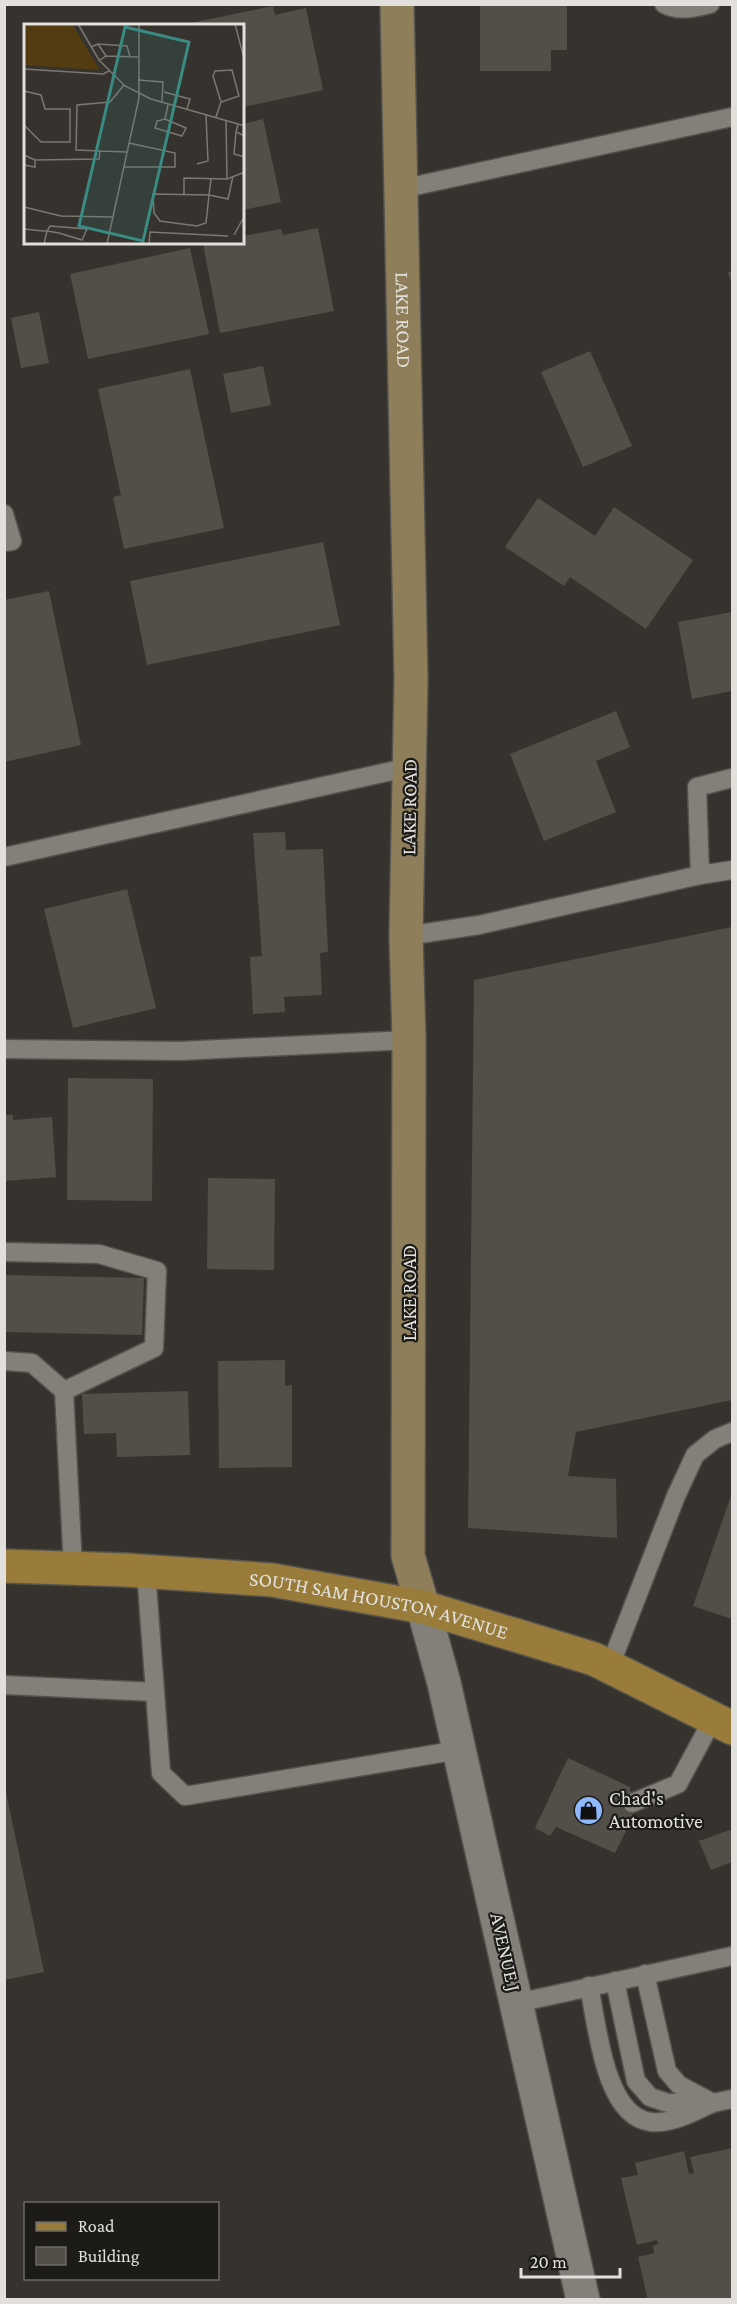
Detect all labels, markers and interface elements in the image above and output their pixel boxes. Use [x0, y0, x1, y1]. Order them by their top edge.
inset map [24, 24, 244, 244]
street label: LAKE ROAD [392, 272, 416, 368]
street label: LAKE ROAD [397, 759, 421, 855]
street label: LAKE ROAD [398, 1245, 420, 1341]
street label: SOUTH SAM HOUSTON AVENUE [249, 1567, 511, 1643]
place label: Chad's Automotive [609, 1787, 703, 1832]
shop icon: Chad's Automotive [572, 1794, 604, 1826]
street label: AVENUE J [485, 1911, 526, 1994]
legend [24, 2202, 219, 2280]
text: Road [78, 2216, 115, 2236]
scale bar [521, 2241, 620, 2279]
text: Building [78, 2246, 140, 2266]
text: 20 m [530, 2252, 567, 2272]

